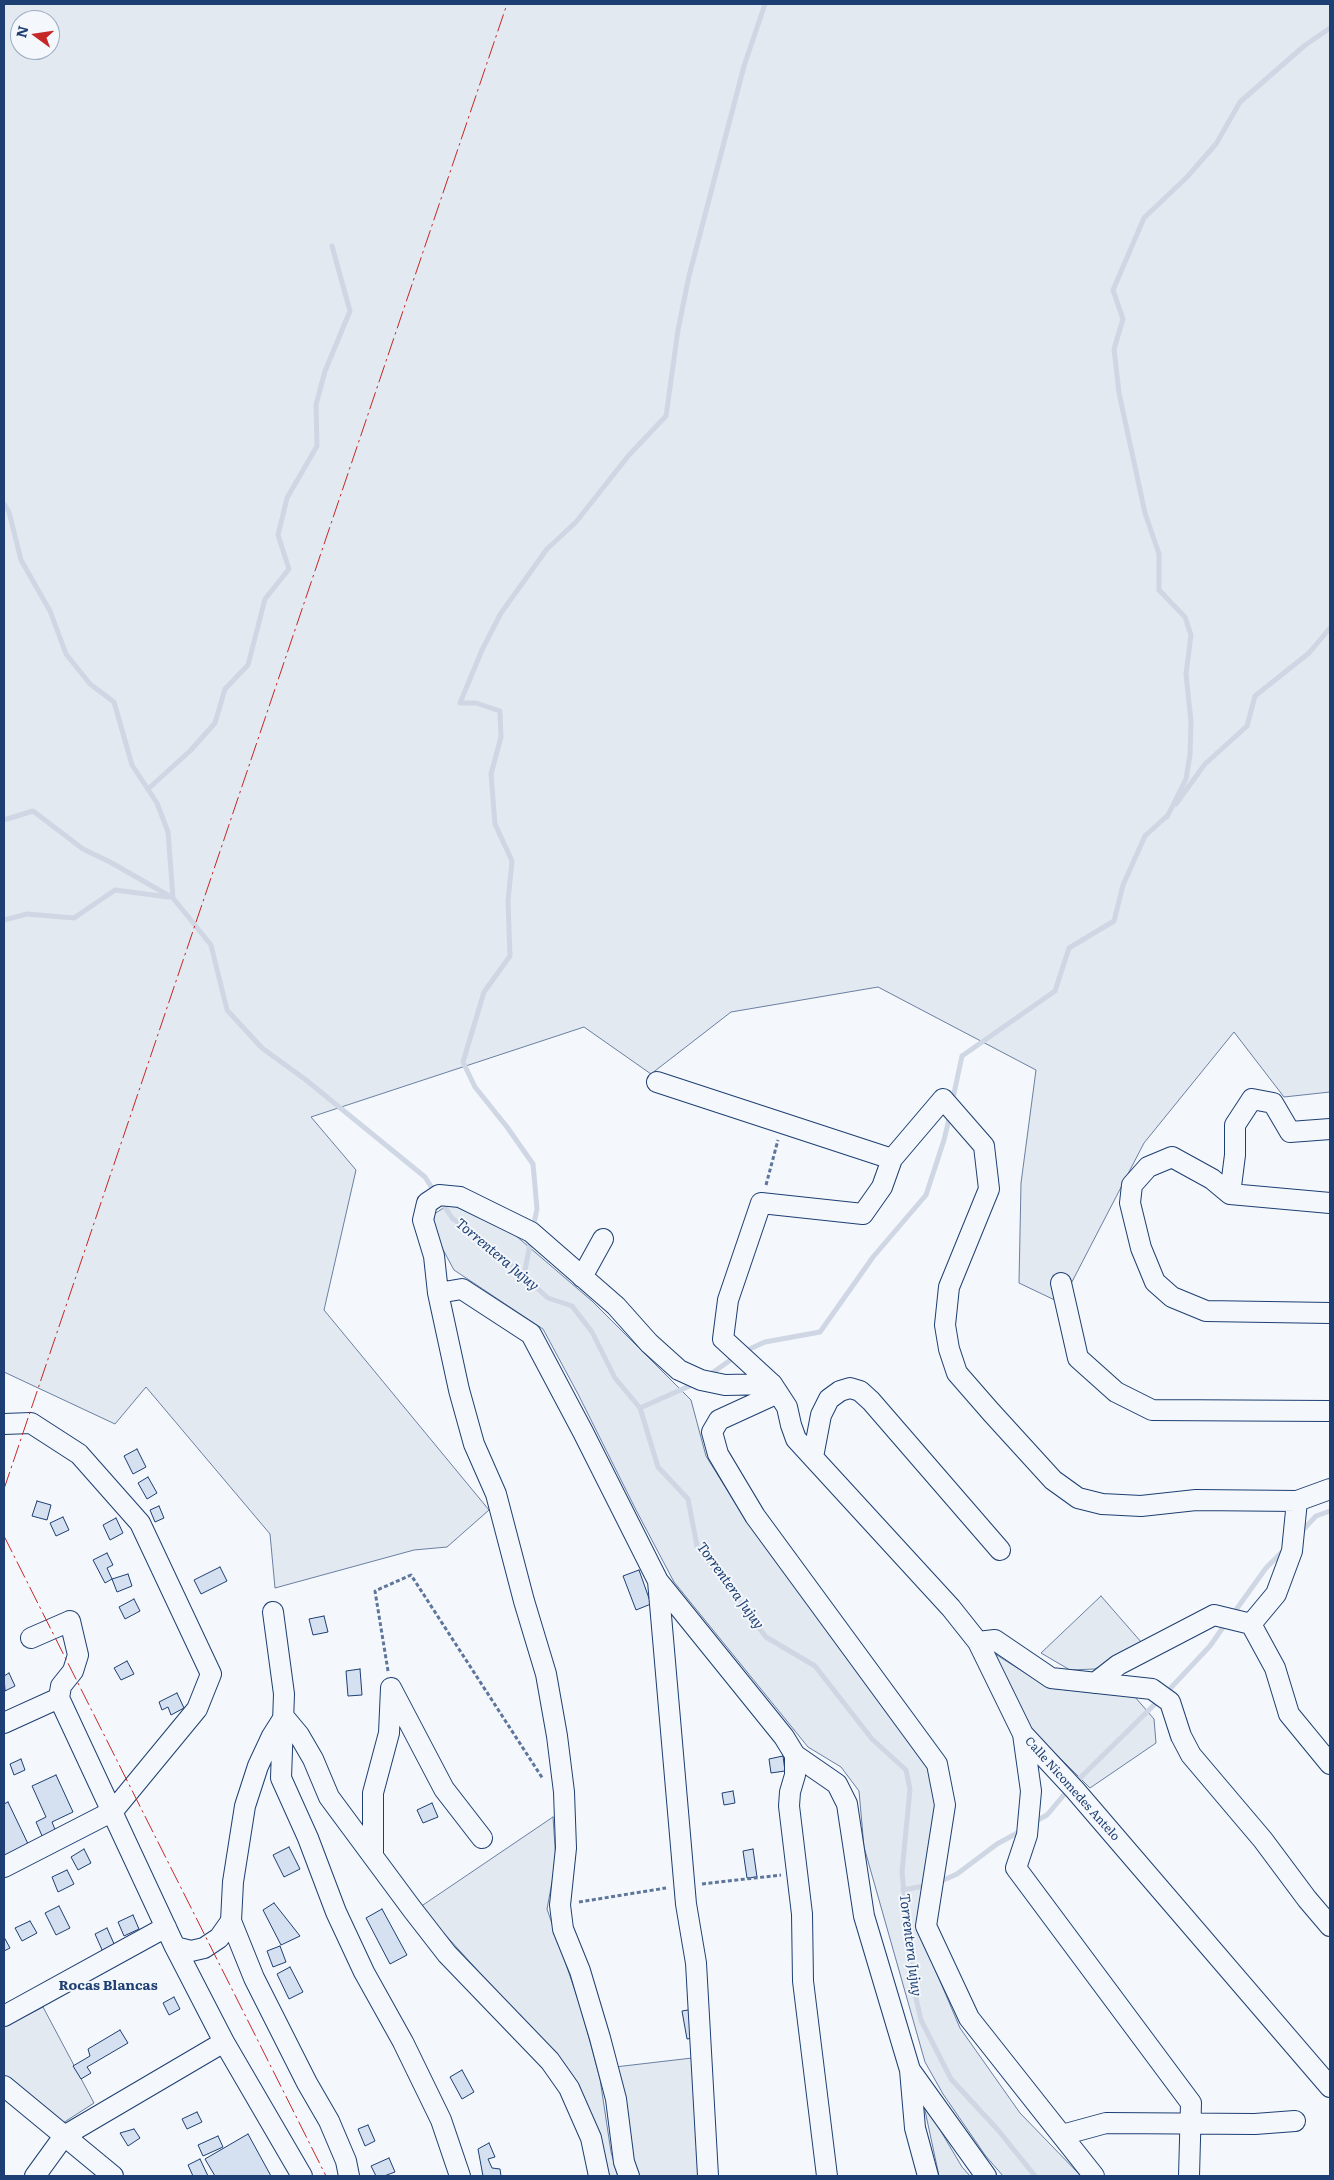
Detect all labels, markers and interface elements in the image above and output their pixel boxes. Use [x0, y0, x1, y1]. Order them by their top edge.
north arrow [10, 10, 60, 60]
text: N [10, 23, 33, 40]
water label: Torrentera Jujuy [452, 1215, 542, 1295]
water label: Torrentera Jujuy [693, 1539, 767, 1633]
street label: Calle Nicomedes Antelo [1022, 1734, 1122, 1844]
water label: Torrentera Jujuy [895, 1893, 925, 1997]
district label: Rocas Blancas [58, 1978, 158, 1994]

